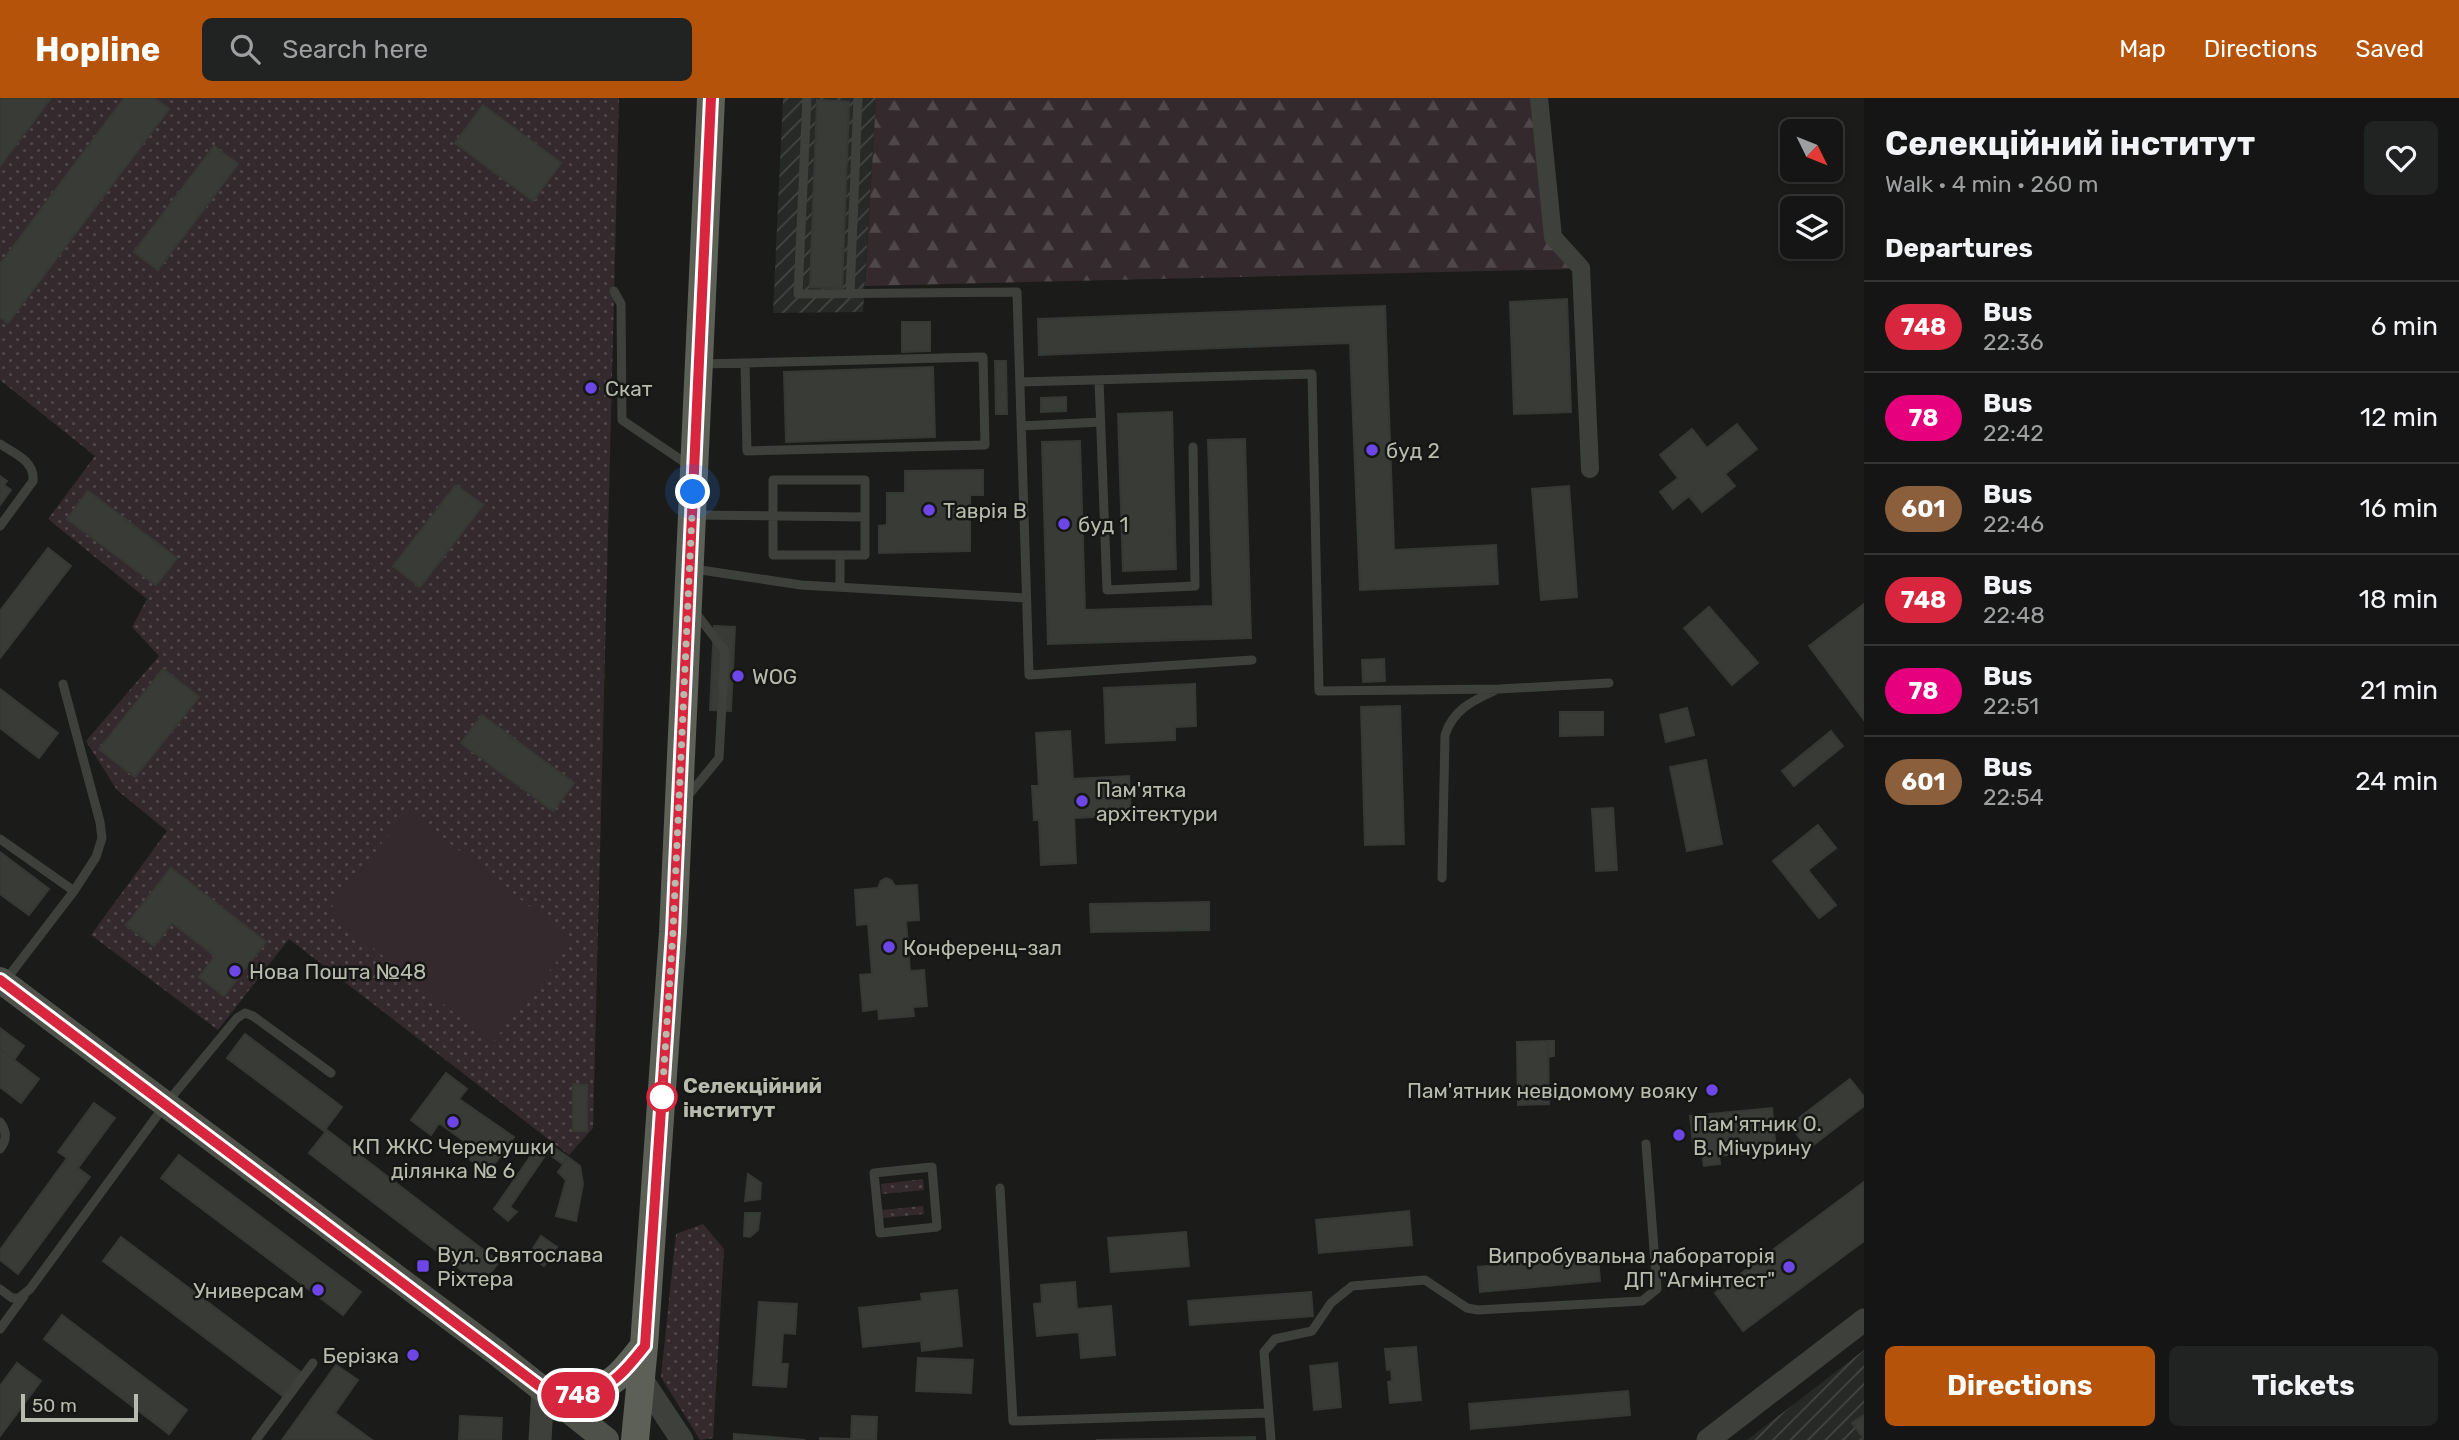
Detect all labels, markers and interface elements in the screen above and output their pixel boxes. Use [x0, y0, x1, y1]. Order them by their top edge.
search box [202, 18, 692, 81]
text: Hopline [35, 30, 160, 69]
icon: search [226, 30, 264, 68]
text: Search here [282, 34, 428, 65]
text: Map [2119, 35, 2166, 63]
text: Directions [2204, 35, 2317, 63]
text: Saved [2355, 35, 2424, 63]
north arrow [1780, 119, 1843, 182]
map controls [1780, 119, 1843, 259]
button: heart [2364, 121, 2438, 195]
text: Селекційний інститут [1885, 124, 2255, 163]
text: Walk · 4 min · 260 m [1885, 170, 2099, 198]
button: layers [1780, 196, 1843, 259]
text: Departures [1885, 233, 2033, 264]
text: Bus [1983, 297, 2032, 328]
text: 6 min [2371, 311, 2438, 342]
text: 748 [1901, 313, 1946, 341]
text: 22:36 [1983, 328, 2044, 356]
place label: Скат [605, 376, 653, 401]
marker: Скат [583, 380, 599, 396]
text: Bus [1983, 388, 2032, 419]
text: 12 min [2360, 402, 2438, 433]
text: 78 [1909, 404, 1939, 432]
text: 22:42 [1983, 419, 2044, 447]
place label: буд 2 [1386, 438, 1440, 463]
marker: буд 2 [1364, 442, 1380, 458]
your location [675, 474, 710, 509]
text: Bus [1983, 479, 2032, 510]
text: 16 min [2360, 493, 2438, 524]
text: 601 [1902, 495, 1945, 523]
place label: Таврія В [943, 498, 1027, 523]
marker: Таврія В [921, 502, 937, 518]
text: 22:46 [1983, 510, 2044, 538]
place label: буд 1 [1078, 512, 1128, 537]
marker: буд 1 [1056, 516, 1072, 532]
text: Bus [1983, 570, 2032, 601]
text: 18 min [2359, 584, 2438, 615]
text: 748 [1901, 586, 1946, 614]
text: 22:48 [1983, 601, 2045, 629]
text: Bus [1983, 661, 2032, 692]
place label: WOG [752, 664, 797, 689]
marker: WOG [730, 668, 746, 684]
text: 21 min [2360, 675, 2438, 706]
text: 78 [1909, 677, 1939, 705]
text: 22:51 [1983, 692, 2039, 720]
text: Bus [1983, 752, 2032, 783]
text: 24 min [2355, 766, 2438, 797]
text: 601 [1902, 768, 1945, 796]
place label: Пам'ятка архітектури [1096, 777, 1218, 826]
text: 22:54 [1983, 783, 2044, 811]
marker: Пам'ятка архітектури [1074, 793, 1090, 809]
place label: Конференц-зал [903, 935, 1062, 960]
marker: Конференц-зал [881, 939, 897, 955]
place label: Нова Пошта №48 [249, 959, 426, 984]
marker: Нова Пошта №48 [227, 963, 243, 979]
place label: Селекційний інститут [683, 1073, 822, 1122]
place label: Пам'ятник невідомому вояку [1407, 1078, 1698, 1103]
marker: Селекційний інститут [647, 1082, 677, 1112]
marker: Пам'ятник невідомому вояку [1704, 1082, 1720, 1098]
place label: Пам'ятник О. В. Мічурину [1693, 1111, 1822, 1160]
marker: КП ЖКС Черемушки ділянка № 6 [445, 1114, 461, 1130]
marker: Пам'ятник О. В. Мічурину [1671, 1127, 1687, 1143]
place label: КП ЖКС Черемушки ділянка № 6 [352, 1134, 554, 1183]
place label: Вул. Святослава Ріхтера [437, 1242, 603, 1291]
place label: Випробувальна лабораторія ДП "Агмінтест" [1488, 1243, 1775, 1292]
marker: Вул. Святослава Ріхтера [415, 1258, 431, 1274]
marker: Випробувальна лабораторія ДП "Агмінтест" [1781, 1259, 1797, 1275]
place label: Универсам [193, 1278, 304, 1303]
marker: Универсам [310, 1282, 326, 1298]
place label: Берізка [323, 1343, 399, 1368]
button: Directions [1885, 1346, 2155, 1426]
button: Tickets [2169, 1346, 2438, 1426]
marker: Берізка [405, 1347, 421, 1363]
line badge: 748 [538, 1372, 618, 1418]
text: 748 [555, 1381, 601, 1409]
scale bar [21, 1391, 138, 1423]
text: 50 m [32, 1394, 77, 1417]

